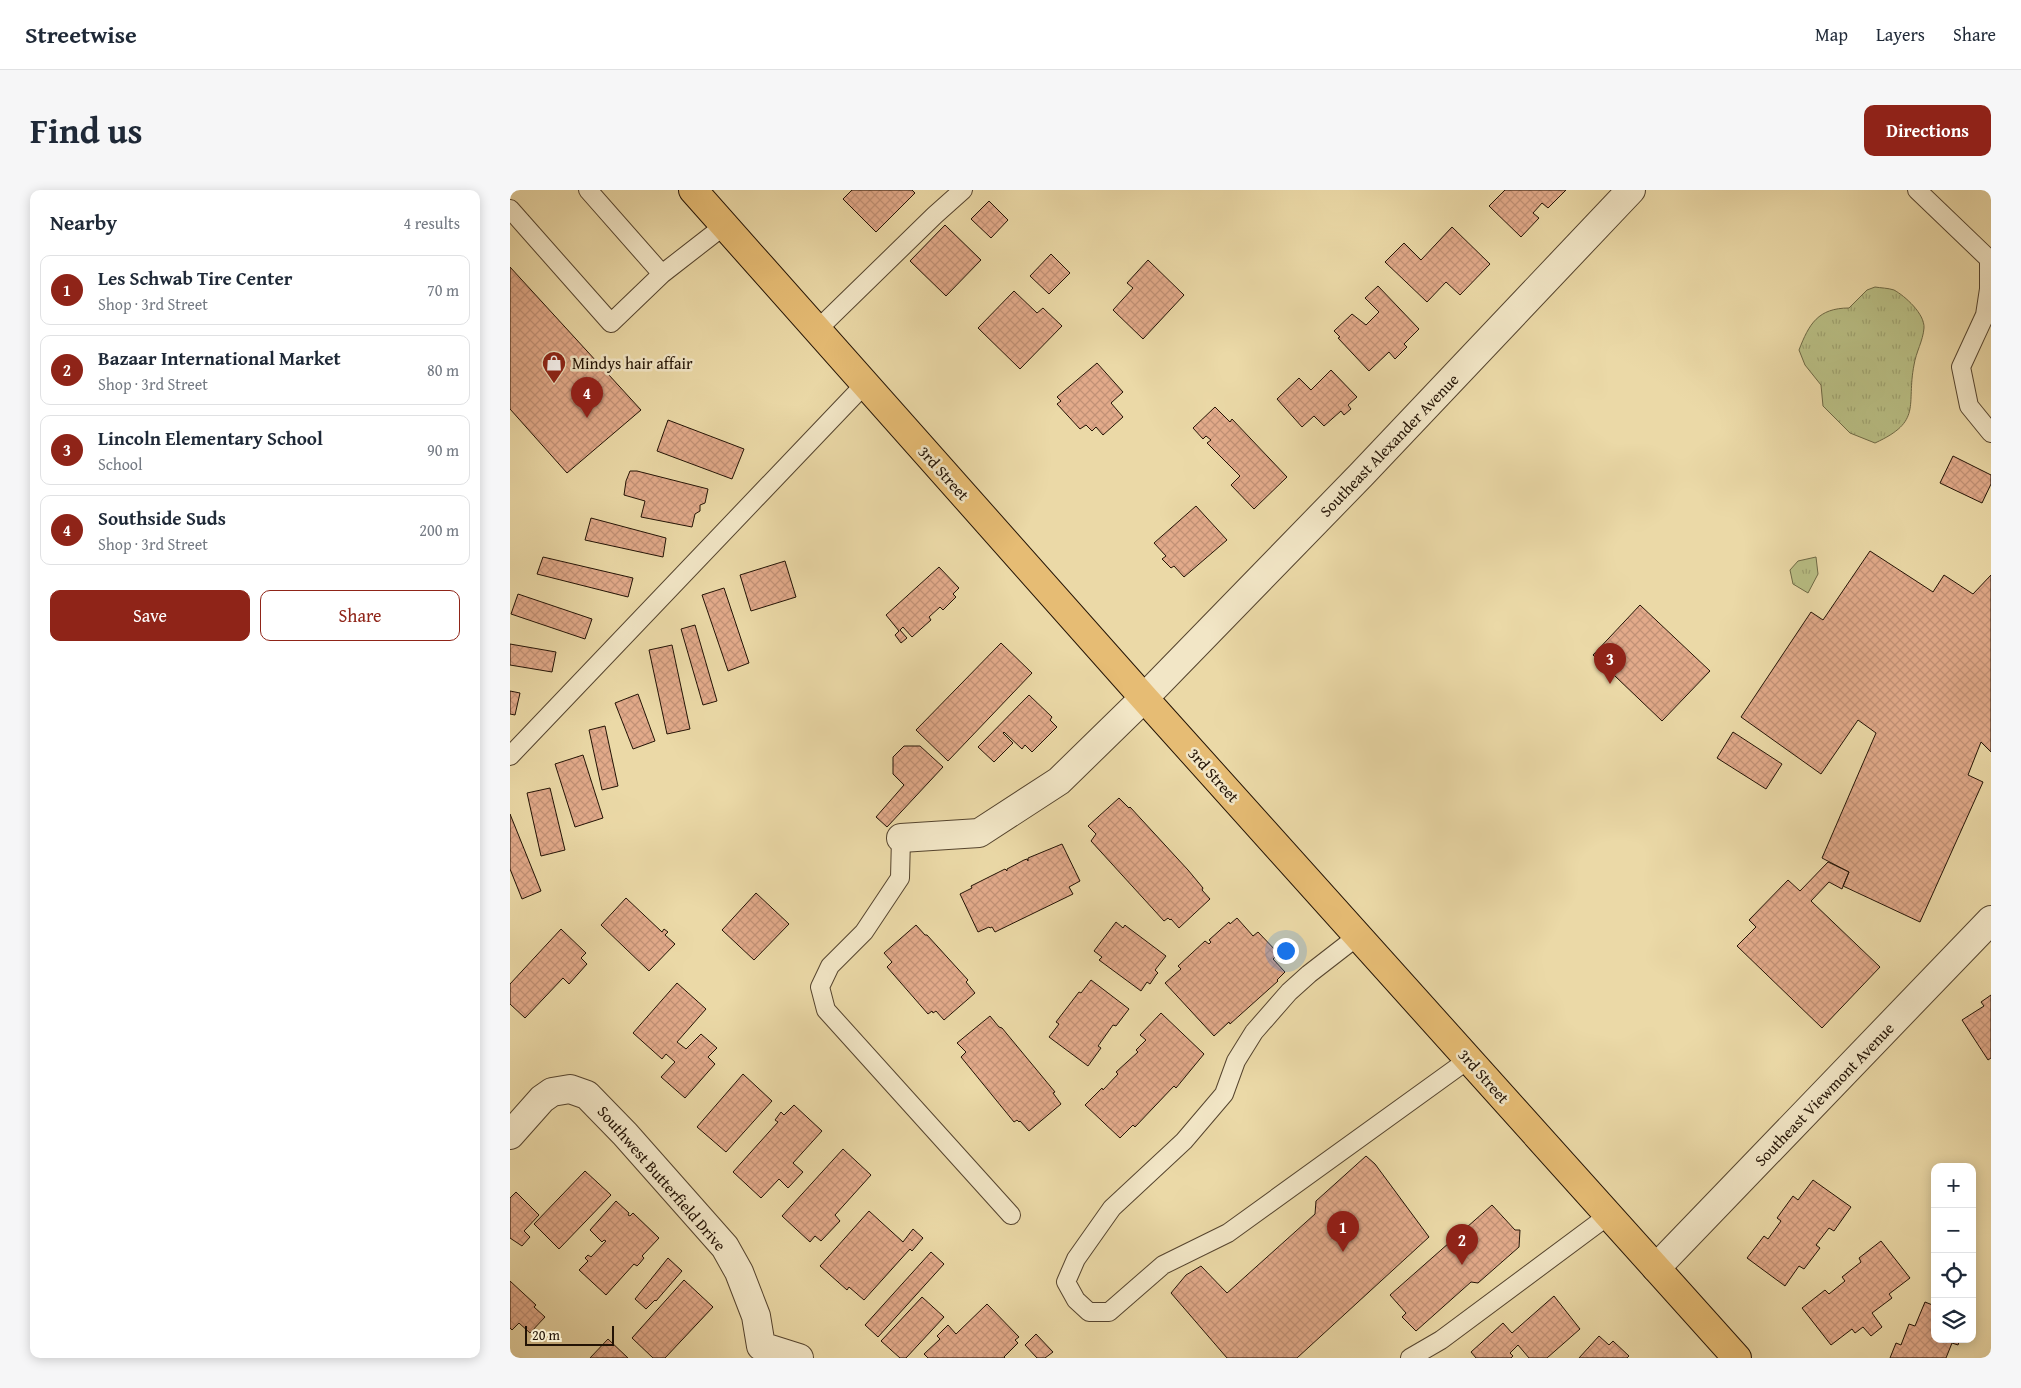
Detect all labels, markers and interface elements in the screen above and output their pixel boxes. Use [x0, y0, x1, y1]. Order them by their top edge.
text: Streetwise [25, 17, 137, 52]
text: Map [1815, 21, 1848, 48]
text: Layers [1876, 21, 1925, 48]
text: Share [1953, 21, 1996, 48]
text: Find us [30, 105, 143, 156]
button: Directions [1864, 105, 1991, 156]
text: Nearby [50, 207, 117, 238]
text: 4 results [403, 211, 460, 235]
text: Les Schwab Tire Center [98, 264, 293, 292]
text: 1 [63, 278, 71, 302]
text: 70 m [427, 278, 459, 302]
text: Shop · 3rd Street [98, 292, 208, 316]
text: Bazaar International Market [98, 344, 341, 372]
shop icon: Mindys hair affair [541, 350, 567, 384]
place label: Mindys hair affair [572, 351, 693, 375]
text: 2 [63, 358, 71, 382]
text: 80 m [427, 358, 459, 382]
street label: Southeast Alexander Avenue [1314, 368, 1464, 522]
text: Shop · 3rd Street [98, 372, 208, 396]
pin: 4 [571, 377, 603, 418]
text: Lincoln Elementary School [98, 424, 323, 452]
text: 3 [63, 438, 71, 462]
text: 90 m [427, 438, 459, 462]
street label: 3rd Street [913, 440, 975, 506]
text: School [98, 452, 142, 476]
text: Southside Suds [98, 504, 226, 532]
text: 4 [63, 518, 71, 542]
text: 200 m [419, 518, 459, 542]
text: Shop · 3rd Street [98, 532, 208, 556]
button: Save [50, 590, 250, 641]
button: Share [260, 590, 460, 641]
pin: 3 [1594, 643, 1626, 684]
street label: 3rd Street [1183, 742, 1245, 808]
your location [1273, 938, 1299, 964]
street label: Southeast Viewmont Avenue [1749, 1017, 1899, 1171]
street label: 3rd Street [1453, 1043, 1515, 1109]
street label: Southwest Butterfield Drive [592, 1100, 732, 1256]
map controls [1931, 1163, 1976, 1343]
button: + [1931, 1163, 1976, 1208]
button: − [1931, 1208, 1976, 1253]
pin: 1 [1327, 1211, 1359, 1252]
pin: 2 [1446, 1224, 1478, 1265]
button: locate [1931, 1253, 1976, 1298]
button: layers [1931, 1298, 1976, 1343]
scale bar [525, 1323, 614, 1346]
text: 20 m [532, 1325, 560, 1345]

